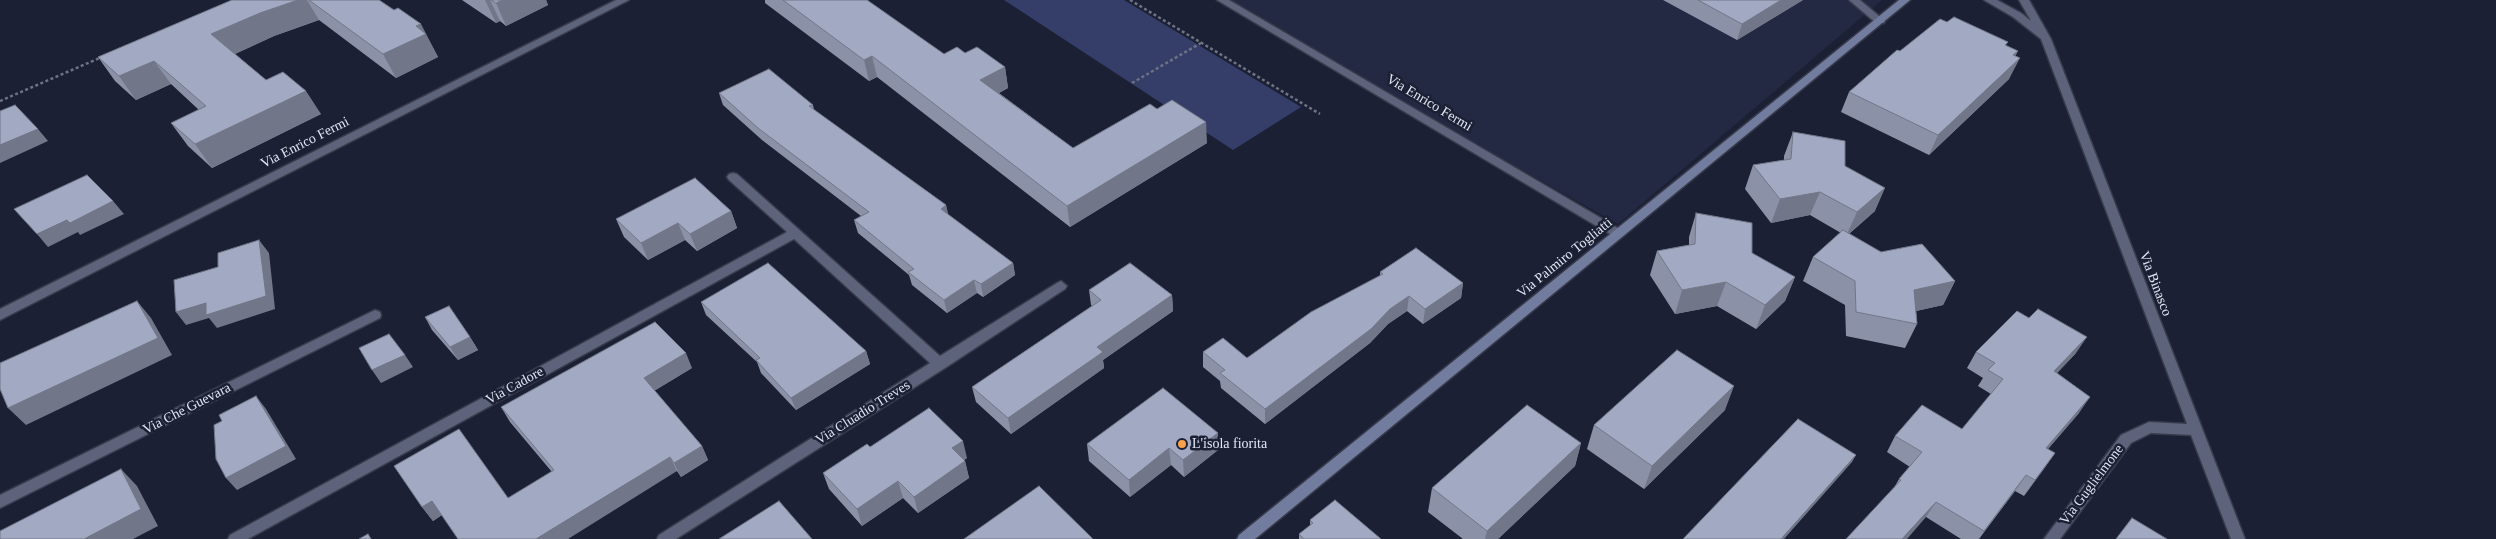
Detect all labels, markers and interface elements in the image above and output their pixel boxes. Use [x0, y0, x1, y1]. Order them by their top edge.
street label: Via Enrico Fermi [1383, 71, 1475, 135]
street label: Via Enrico Fermi [258, 113, 352, 173]
street label: Via Palmiro Togliatti [1514, 214, 1616, 302]
street label: Via Binasco [2135, 249, 2175, 319]
street label: Via Cadore [483, 363, 547, 409]
street label: Via Cluadio Treves [813, 377, 913, 449]
street label: Via Che Guevara [140, 380, 234, 438]
place label: L'isola fiorita [1192, 436, 1267, 452]
marker: L'isola fiorita [1176, 438, 1188, 450]
street label: Via Guglielmone [2056, 442, 2128, 528]

